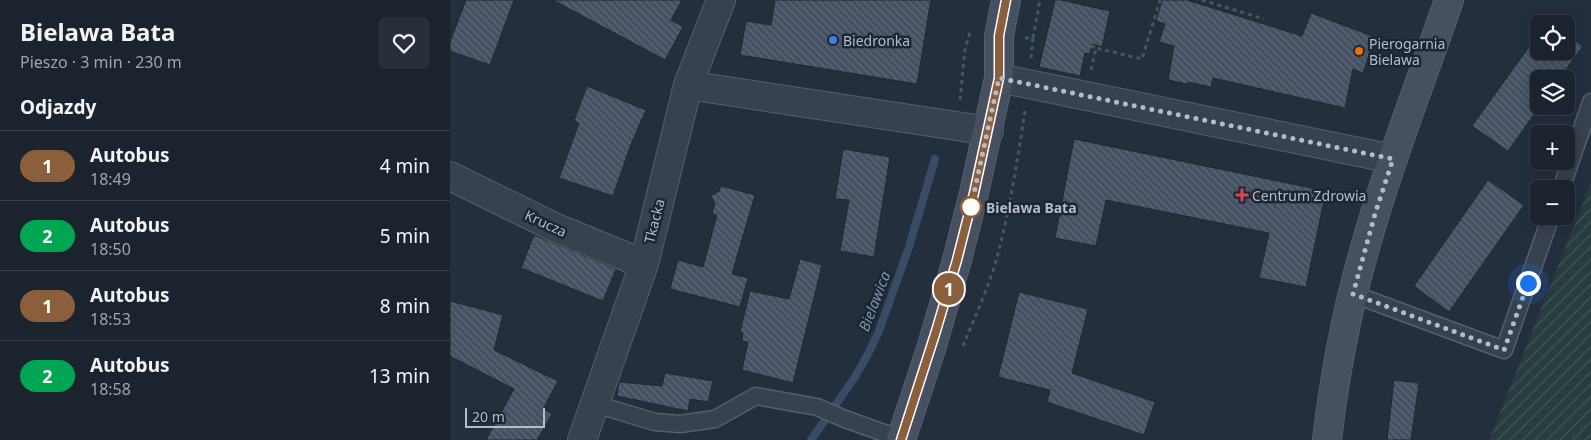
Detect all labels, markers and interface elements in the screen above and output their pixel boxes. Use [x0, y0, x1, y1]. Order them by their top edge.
text: Bielawa Bata [20, 15, 175, 48]
map controls [1530, 15, 1575, 225]
button: locate [1530, 15, 1575, 60]
button: heart [378, 17, 430, 69]
place label: Biedronka [843, 31, 910, 50]
marker: Biedronka [827, 34, 839, 46]
place label: Pierogarnia Bielawa [1369, 34, 1445, 69]
marker: Pierogarnia Bielawa [1353, 45, 1365, 57]
text: Pieszo · 3 min · 230 m [20, 51, 182, 73]
button: layers [1530, 70, 1575, 115]
text: Odjazdy [20, 94, 96, 120]
button: + [1530, 125, 1575, 170]
text: Autobus [90, 142, 170, 168]
text: 4 min [380, 153, 430, 179]
text: 1 [42, 154, 53, 178]
text: 18:49 [90, 168, 131, 190]
button: − [1530, 180, 1575, 225]
place label: Centrum Zdrowia [1252, 186, 1366, 205]
marker: Centrum Zdrowia [1236, 189, 1248, 201]
marker: Bielawa Bata [960, 196, 982, 218]
street label: Tkacka [639, 197, 669, 245]
place label: Bielawa Bata [986, 198, 1077, 217]
street label: Krucza [522, 205, 570, 241]
text: Autobus [90, 212, 170, 238]
text: 5 min [380, 223, 430, 249]
text: 2 [42, 224, 53, 248]
text: 18:50 [90, 238, 131, 260]
water label: Bielawica [853, 268, 895, 334]
your location [1516, 271, 1541, 296]
line badge: 1 [933, 273, 965, 305]
text: 1 [944, 277, 954, 301]
text: Autobus [90, 282, 170, 308]
text: 8 min [380, 293, 430, 319]
text: 1 [42, 294, 53, 318]
text: 18:53 [90, 308, 131, 330]
text: Autobus [90, 352, 170, 378]
text: 13 min [369, 363, 430, 389]
text: 2 [42, 364, 53, 388]
text: 18:58 [90, 378, 131, 400]
scale bar [465, 405, 545, 428]
text: 20 m [472, 407, 505, 426]

